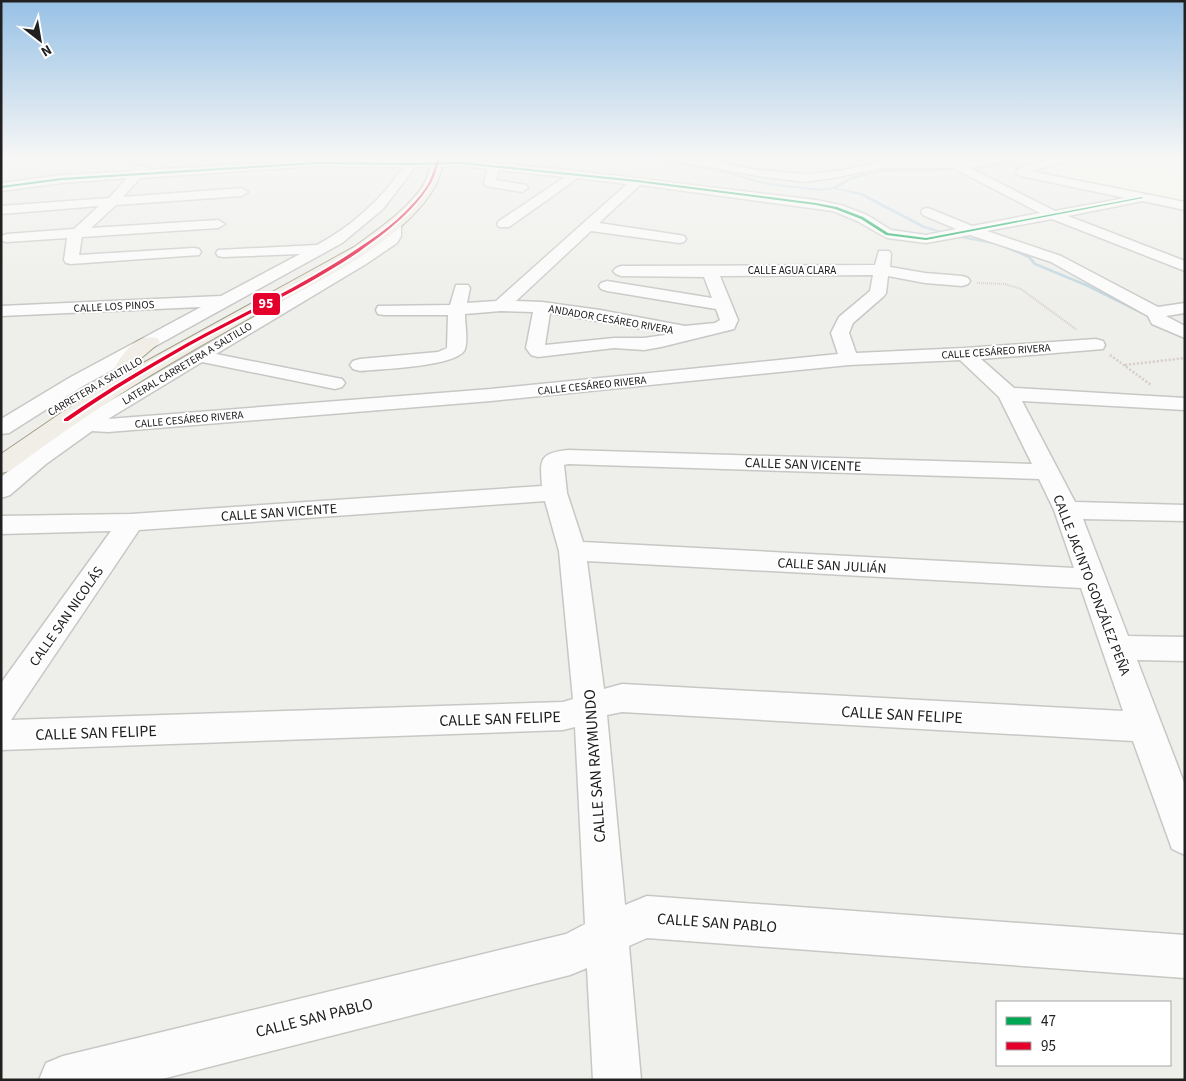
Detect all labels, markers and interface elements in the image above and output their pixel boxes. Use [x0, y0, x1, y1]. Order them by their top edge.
north arrow [15, 15, 65, 65]
text: N [37, 39, 55, 61]
street label: CALLE AGUA CLARA [748, 263, 836, 278]
line badge: 95 [252, 292, 281, 316]
text: 95 [259, 294, 273, 314]
street label: CALLE LOS PINOS [73, 297, 155, 316]
street label: ANDADOR CESÁREO RIVERA [547, 301, 675, 338]
street label: LATERAL CARRETERA A SALTILLO [119, 319, 255, 408]
street label: CALLE CESÁREO RIVERA [941, 340, 1051, 363]
street label: CARRETERA A SALTILLO [45, 353, 145, 420]
street label: CALLE CESÁREO RIVERA [537, 372, 647, 399]
street label: CALLE CESÁREO RIVERA [134, 407, 244, 432]
street label: CALLE SAN VICENTE [744, 453, 862, 477]
street label: CALLE JACINTO GONZÁLEZ PEÑA [1047, 492, 1135, 679]
street label: CALLE SAN VICENTE [220, 499, 338, 527]
street label: CALLE SAN JULIÁN [777, 553, 887, 579]
street label: CALLE SAN NICOLÁS [25, 563, 109, 671]
street label: CALLE SAN RAYMUNDO [579, 688, 611, 843]
street label: CALLE SAN FELIPE [841, 701, 963, 729]
street label: CALLE SAN FELIPE [439, 706, 561, 732]
street label: CALLE SAN FELIPE [35, 720, 157, 746]
street label: CALLE SAN PABLO [656, 908, 778, 938]
street label: CALLE SAN PABLO [253, 993, 375, 1043]
legend [996, 1001, 1171, 1066]
text: 47 [1041, 1011, 1056, 1032]
text: 95 [1041, 1036, 1056, 1057]

